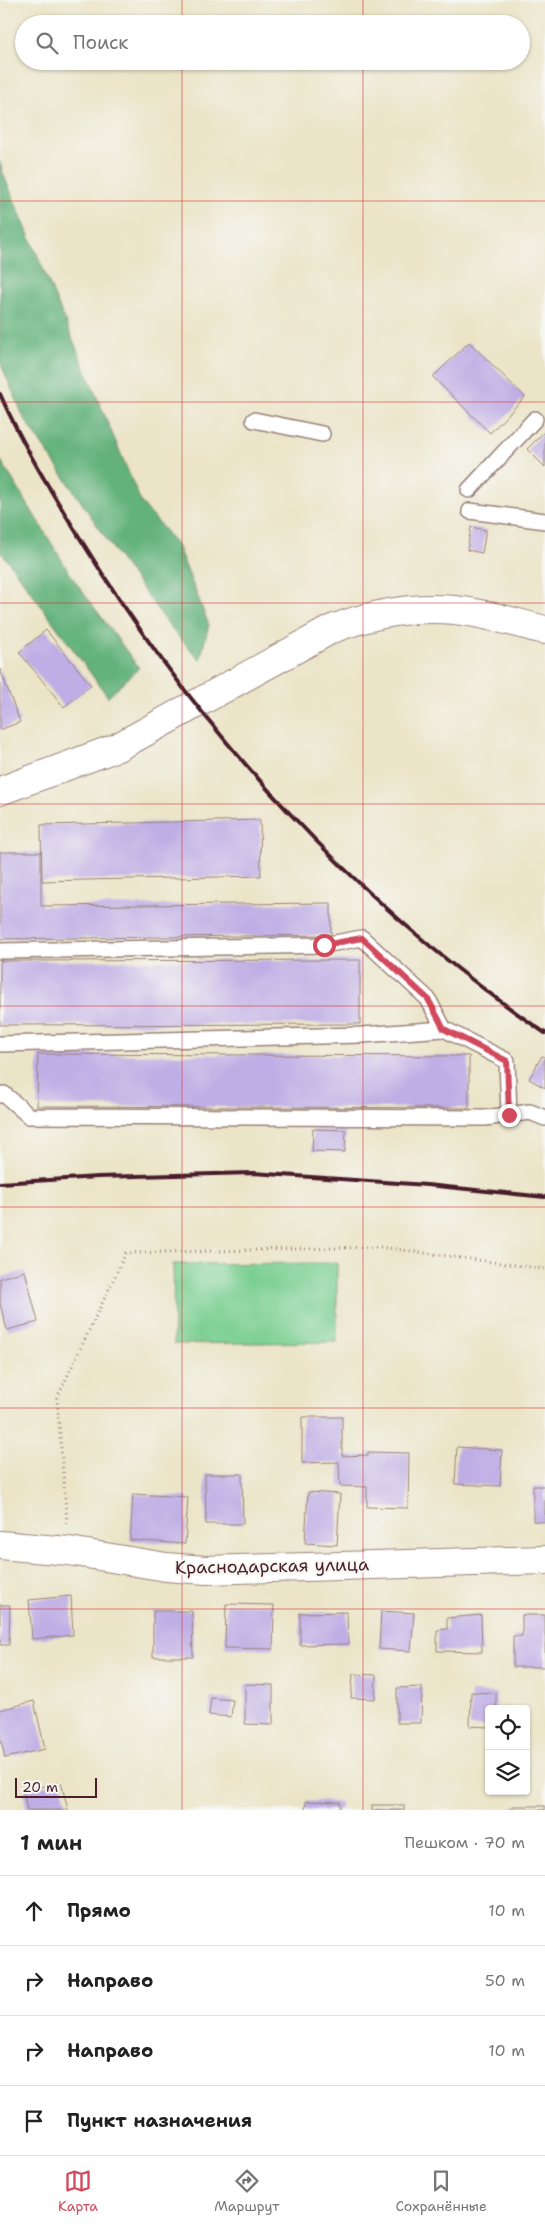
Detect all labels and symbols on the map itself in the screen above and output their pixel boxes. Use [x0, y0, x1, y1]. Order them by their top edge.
route start [313, 934, 336, 957]
route end [498, 1104, 521, 1127]
street label: Краснодарская улица [175, 1552, 369, 1580]
scale bar [15, 1775, 98, 1798]

